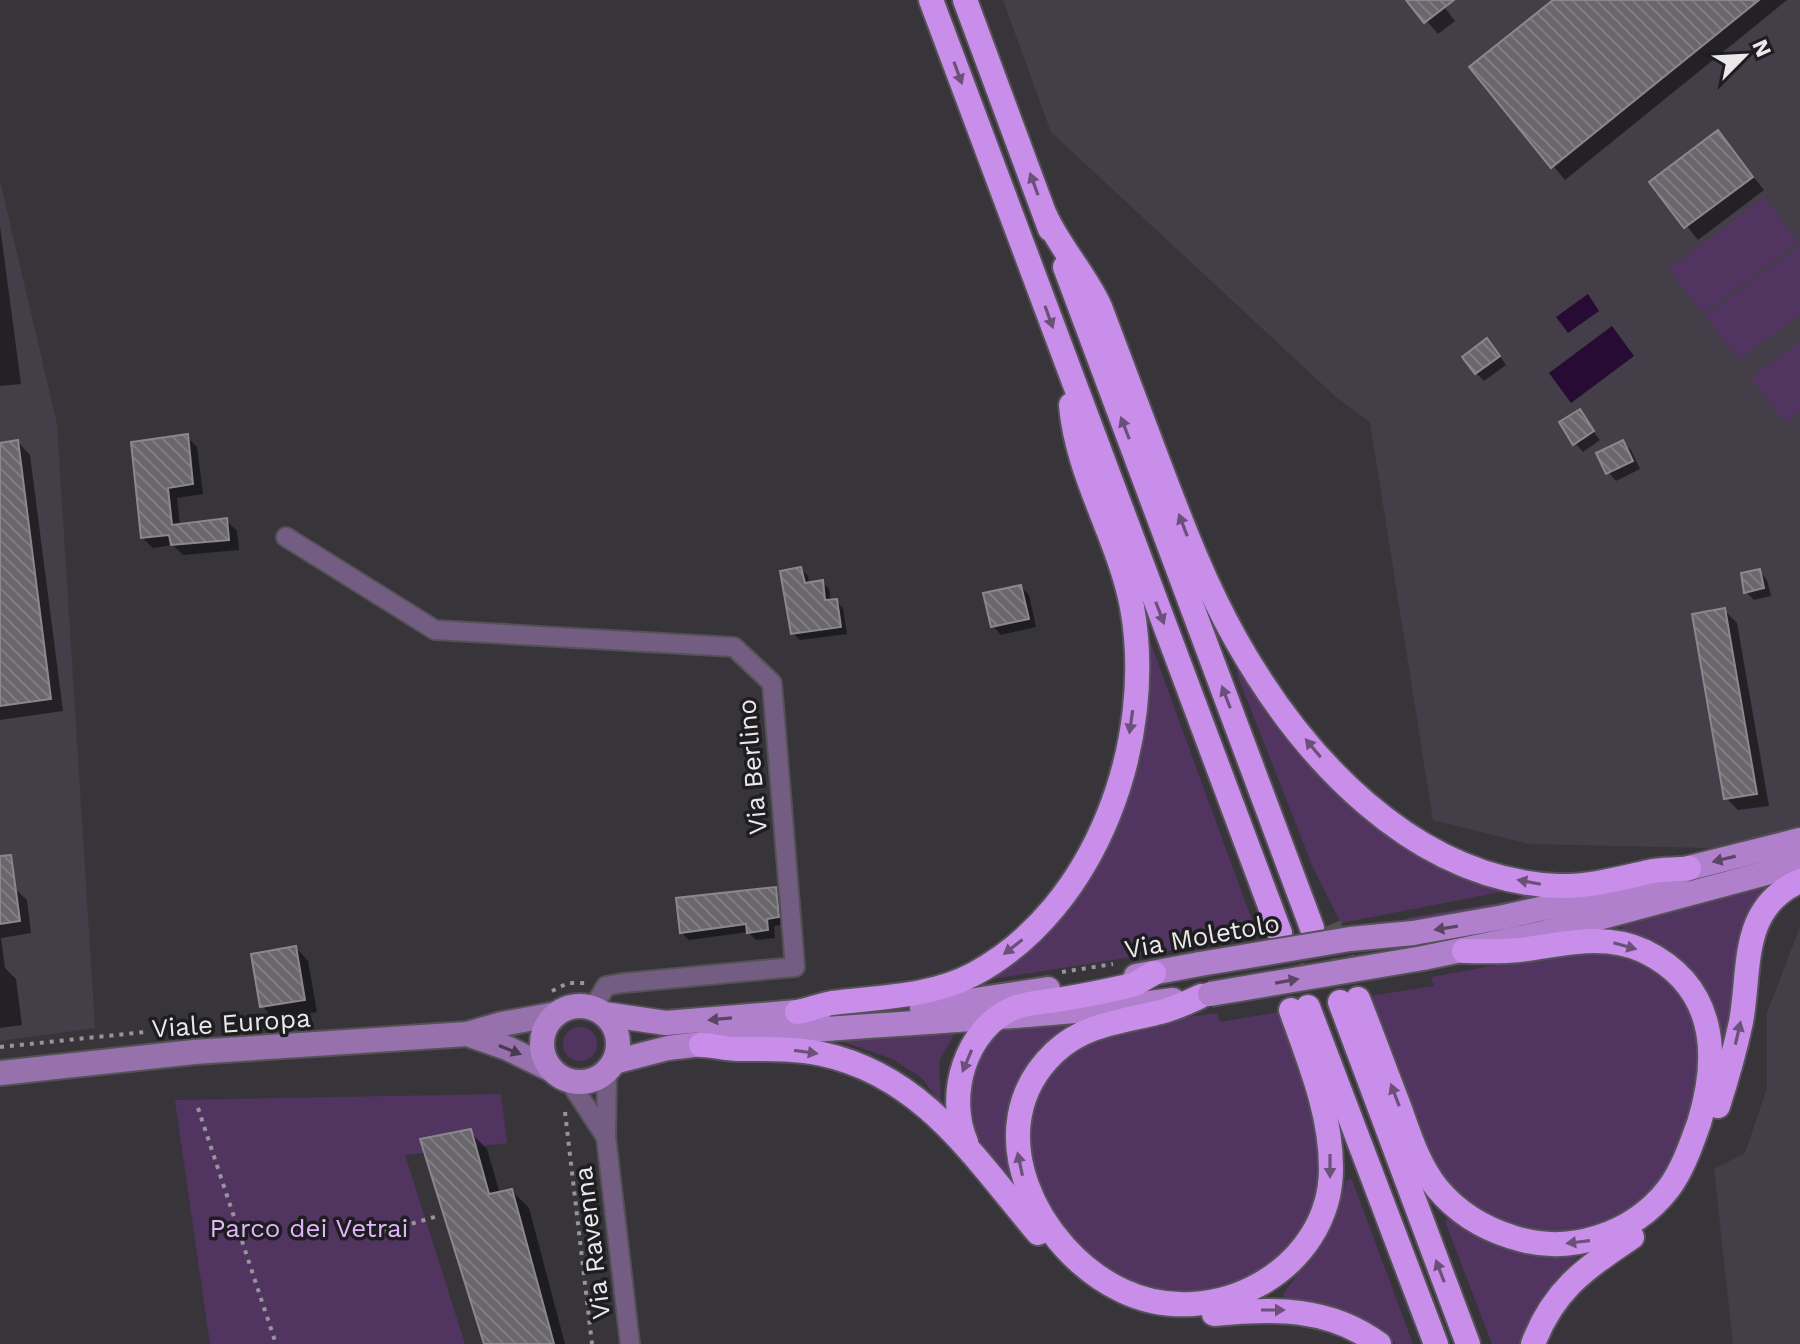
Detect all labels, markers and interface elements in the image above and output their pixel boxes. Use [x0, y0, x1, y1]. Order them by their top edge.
north arrow [1704, 16, 1784, 96]
text: N [1747, 36, 1777, 61]
one-way arrow [952, 61, 965, 85]
one-way arrow [1027, 172, 1040, 196]
one-way arrow [1043, 305, 1056, 329]
one-way arrow [1118, 416, 1131, 440]
one-way arrow [1176, 512, 1189, 536]
one-way arrow [1154, 601, 1167, 625]
one-way arrow [1219, 685, 1232, 709]
street label: Via Berlino [731, 698, 773, 836]
one-way arrow [1124, 710, 1137, 735]
one-way arrow [1305, 738, 1322, 758]
one-way arrow [1712, 853, 1737, 865]
one-way arrow [1516, 875, 1541, 887]
street label: Via Moletolo [1122, 908, 1282, 964]
one-way arrow [1433, 922, 1458, 935]
one-way arrow [1003, 938, 1023, 954]
one-way arrow [1613, 940, 1638, 952]
one-way arrow [1275, 974, 1300, 987]
street label: Viale Europa [150, 1002, 312, 1044]
one-way arrow [707, 1013, 732, 1026]
one-way arrow [1732, 1020, 1745, 1045]
one-way arrow [498, 1044, 522, 1057]
one-way arrow [794, 1045, 819, 1058]
one-way arrow [960, 1049, 973, 1073]
one-way arrow [1388, 1083, 1401, 1107]
one-way arrow [1014, 1152, 1026, 1177]
one-way arrow [1324, 1154, 1336, 1179]
street label: Via Ravenna [568, 1165, 616, 1321]
park label: Parco dei Vetrai [209, 1213, 409, 1243]
one-way arrow [1565, 1235, 1590, 1248]
one-way arrow [1433, 1259, 1446, 1283]
one-way arrow [1261, 1304, 1286, 1316]

